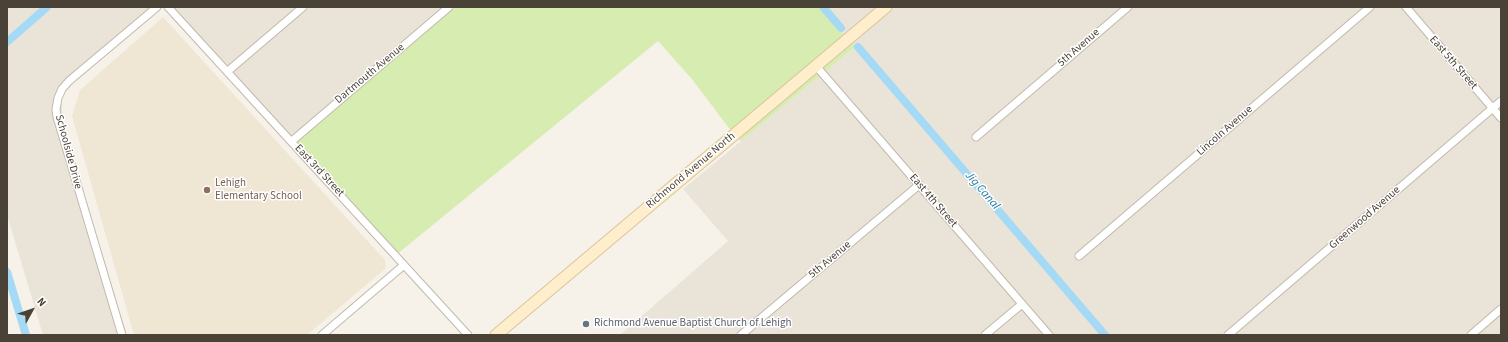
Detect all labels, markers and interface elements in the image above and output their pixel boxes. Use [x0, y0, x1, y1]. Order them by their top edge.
street label: 5th Avenue [1055, 26, 1103, 70]
street label: East 5th Street [1426, 34, 1480, 92]
street label: Dartmouth Avenue [333, 41, 407, 107]
street label: Lincoln Avenue [1194, 103, 1256, 159]
street label: Schoolside Drive [52, 113, 84, 191]
street label: Richmond Avenue North [644, 130, 738, 212]
street label: East 3rd Street [291, 142, 347, 200]
water label: Jig Canal [962, 169, 1002, 213]
street label: East 4th Street [906, 172, 960, 230]
place label: Lehigh Elementary School [215, 177, 302, 203]
street label: Greenwood Avenue [1327, 184, 1403, 252]
marker: Lehigh Elementary School [202, 185, 212, 195]
street label: 5th Avenue [806, 238, 854, 282]
north arrow [12, 290, 52, 330]
text: N [33, 294, 50, 310]
place label: Richmond Avenue Baptist Church of Lehigh [594, 317, 792, 331]
marker: Richmond Avenue Baptist Church of Lehigh [581, 319, 591, 329]

